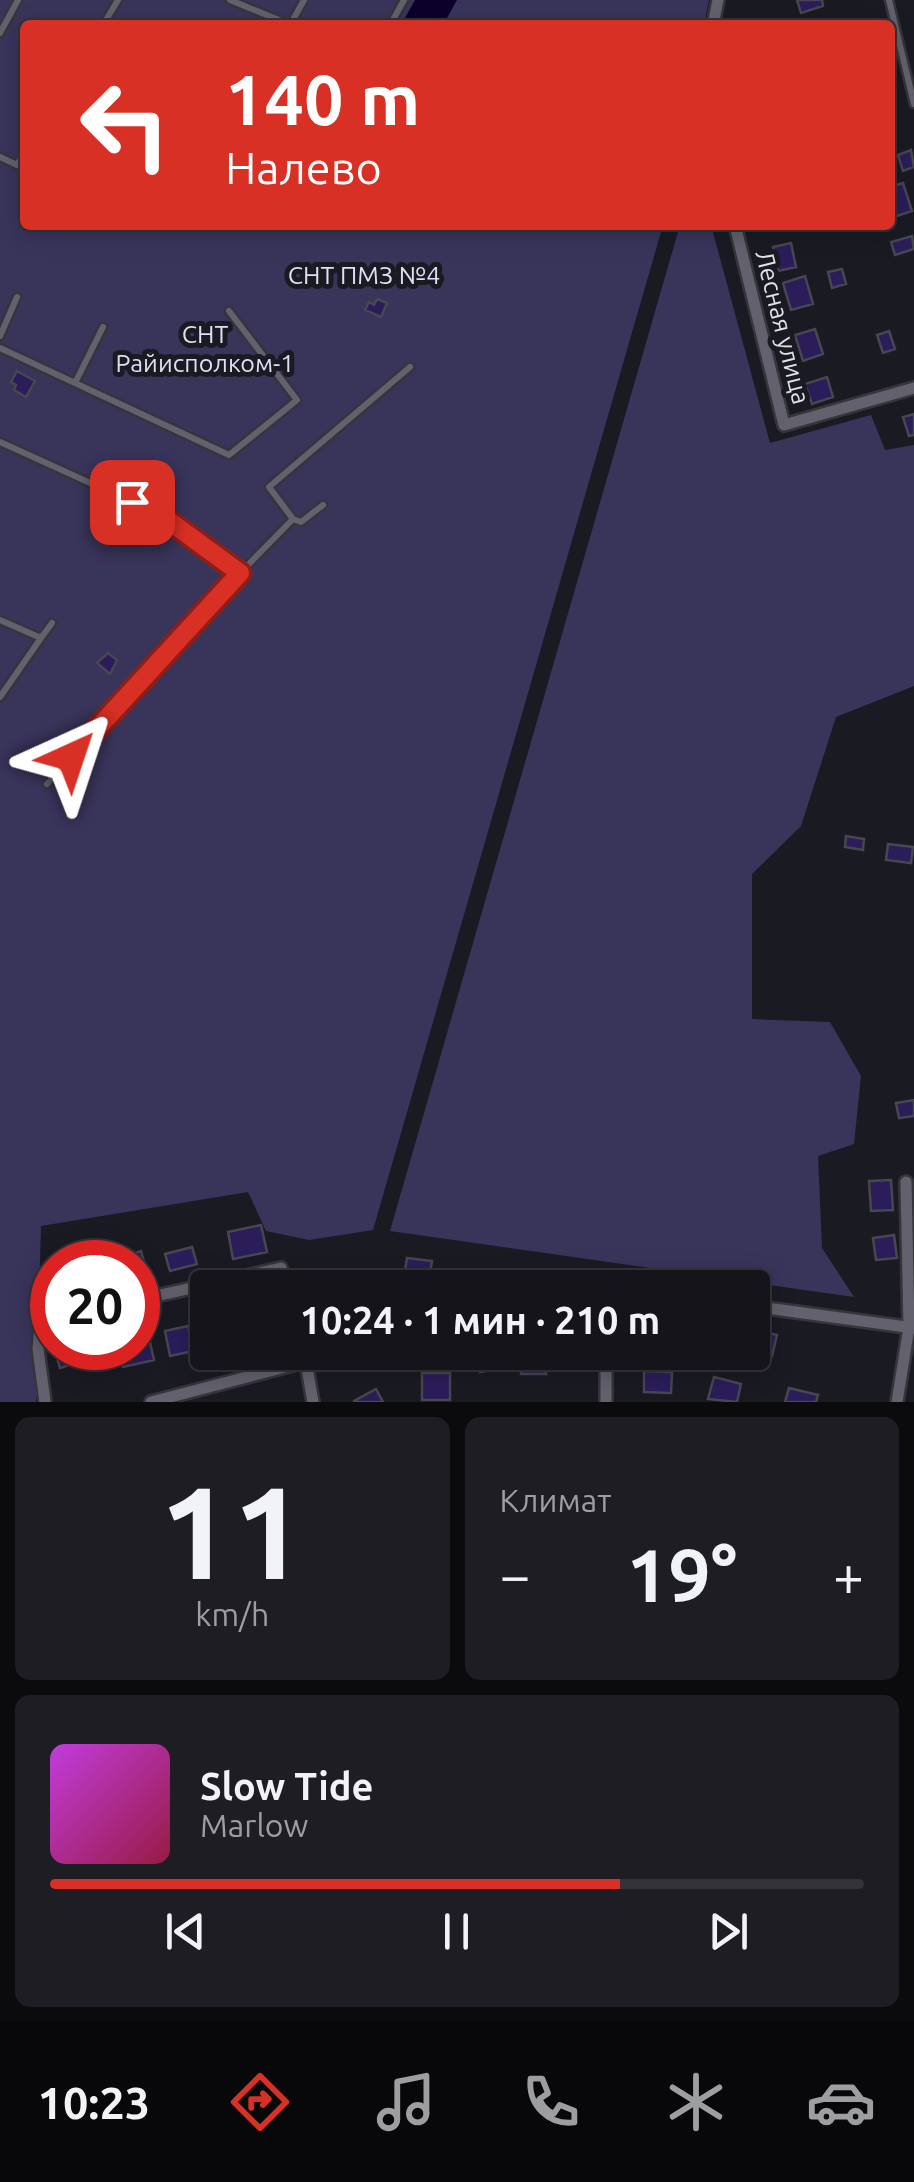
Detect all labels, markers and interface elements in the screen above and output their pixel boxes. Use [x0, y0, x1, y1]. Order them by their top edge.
icon: left [60, 60, 190, 190]
text: 140 m [225, 60, 420, 138]
text: Налево [225, 142, 382, 193]
street label: Лесная улица [750, 247, 816, 407]
park label: СНТ ПМЗ №4 [288, 261, 440, 289]
park label: СНТ Райисполком-1 [116, 320, 294, 377]
pin [90, 460, 175, 545]
icon: arrive [105, 475, 160, 530]
position arrow [19, 705, 123, 809]
speed limit sign: 20 [30, 1240, 160, 1370]
text: 10:24 · 1 мин · 210 m [300, 1299, 660, 1341]
text: 11 [159, 1458, 306, 1604]
text: Климат [500, 1482, 611, 1518]
text: 19° [626, 1532, 737, 1616]
text: − [500, 1544, 531, 1605]
text: + [833, 1544, 864, 1605]
text: km/h [195, 1596, 269, 1632]
text: Slow Tide [200, 1765, 373, 1807]
text: Marlow [200, 1807, 308, 1843]
icon: previous [158, 1904, 213, 1959]
icon: pause [429, 1904, 484, 1959]
icon: next [701, 1904, 756, 1959]
icon: directions [225, 2067, 295, 2137]
icon: music [371, 2067, 441, 2137]
icon: phone [516, 2067, 586, 2137]
icon: climate [661, 2067, 731, 2137]
icon: car [806, 2067, 876, 2137]
text: 10:23 [38, 2077, 150, 2128]

